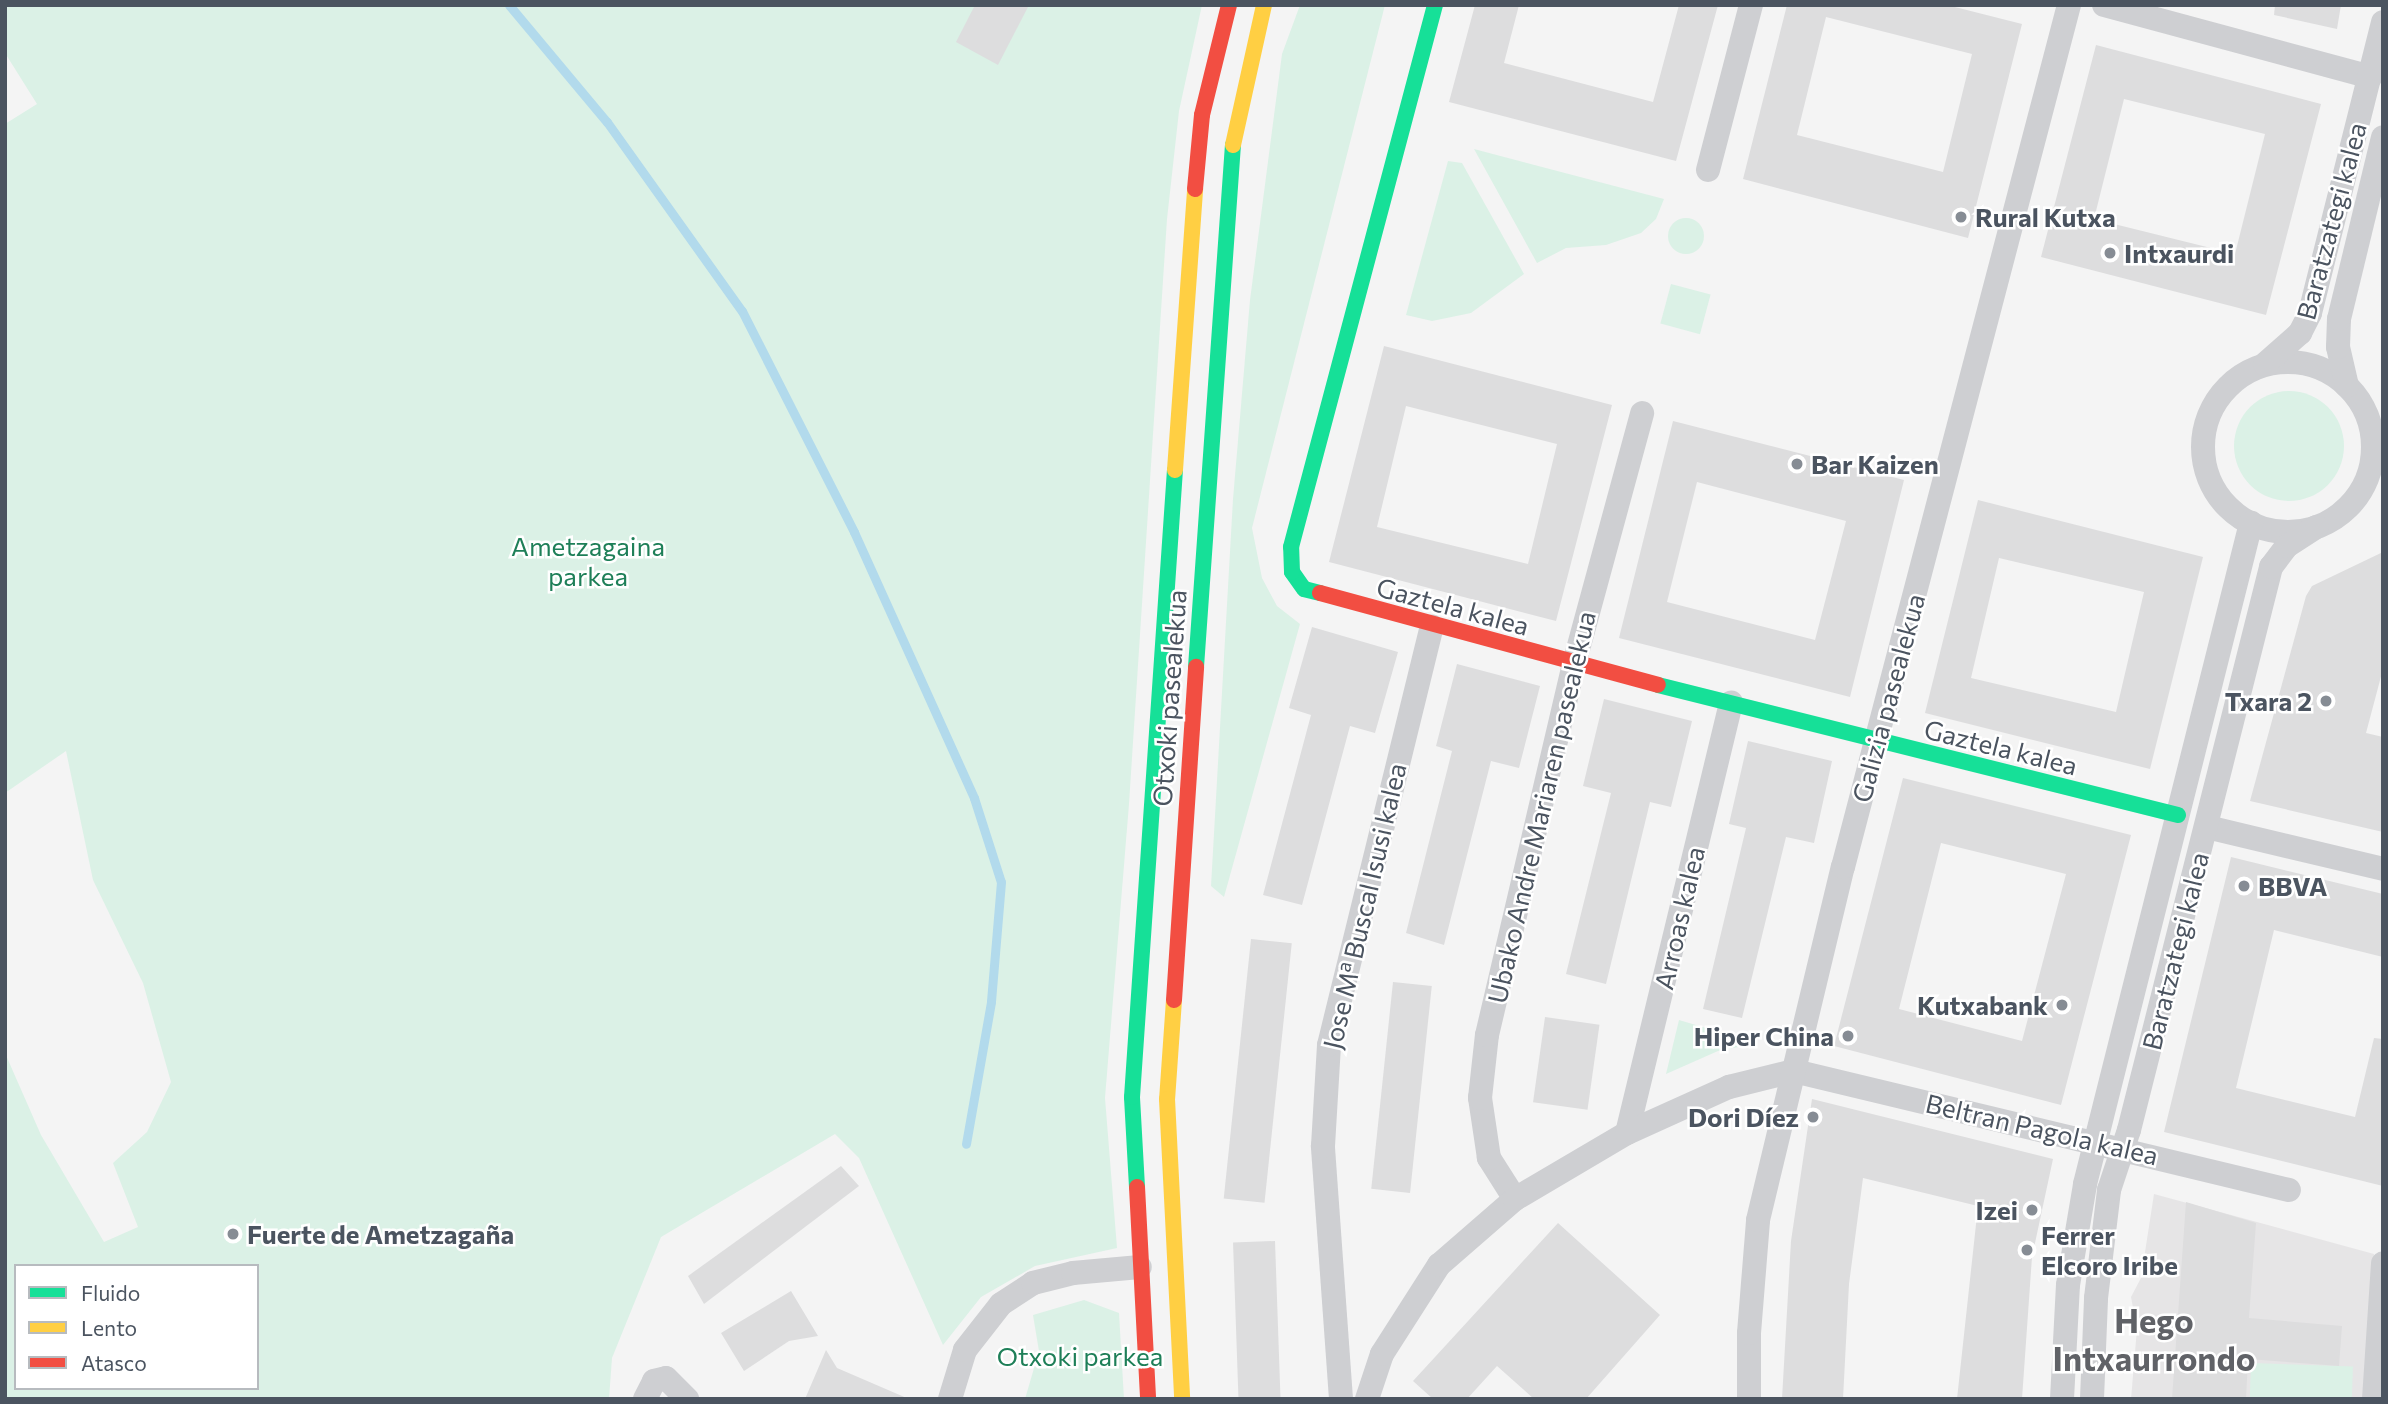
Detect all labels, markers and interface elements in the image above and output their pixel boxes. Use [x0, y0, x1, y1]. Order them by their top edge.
street label: Baratzategi kalea [2290, 119, 2372, 323]
place label: Rural Kutxa [1975, 201, 2116, 233]
marker: Rural Kutxa [1953, 209, 1969, 225]
place label: Intxaurdi [2124, 237, 2234, 269]
marker: Intxaurdi [2102, 245, 2118, 261]
place label: Bar Kaizen [1811, 448, 1939, 480]
marker: Bar Kaizen [1789, 456, 1805, 472]
park label: Ametzagaina parkea [511, 530, 665, 592]
street label: Gaztela kalea [1373, 571, 1533, 641]
street label: Otxoki pasealekua [1146, 589, 1192, 807]
street label: Galizia pasealekua [1845, 590, 1931, 806]
street label: Ubako Andre Mariaren pasealekua [1481, 608, 1601, 1006]
place label: Txara 2 [2225, 685, 2312, 717]
marker: Txara 2 [2318, 693, 2334, 709]
street label: Gaztela kalea [1921, 713, 2081, 781]
street label: Jose Mª Buscal Isusi kalea [1316, 760, 1412, 1052]
street label: Arroas kalea [1647, 843, 1711, 993]
street label: Baratzategi kalea [2135, 849, 2215, 1053]
place label: BBVA [2258, 870, 2327, 902]
marker: BBVA [2236, 878, 2252, 894]
place label: Kutxabank [1917, 989, 2048, 1021]
marker: Kutxabank [2054, 997, 2070, 1013]
place label: Hiper China [1694, 1020, 1834, 1052]
marker: Hiper China [1840, 1028, 1856, 1044]
street label: Beltran Pagola kalea [1923, 1087, 2161, 1171]
place label: Dori Díez [1688, 1101, 1799, 1133]
marker: Dori Díez [1805, 1109, 1821, 1125]
place label: Izei [1976, 1194, 2018, 1226]
marker: Izei [2024, 1202, 2040, 1218]
place label: Fuerte de Ametzagaña [247, 1218, 514, 1250]
place label: Ferrer Elcoro Iribe [2041, 1219, 2178, 1280]
marker: Fuerte de Ametzagaña [225, 1226, 241, 1242]
marker: Ferrer Elcoro Iribe [2019, 1242, 2035, 1258]
legend [14, 1264, 259, 1390]
text: Fluido [81, 1280, 140, 1305]
district label: Hego Intxaurrondo [2053, 1300, 2255, 1378]
text: Lento [81, 1315, 137, 1340]
park label: Otxoki parkea [997, 1340, 1163, 1372]
text: Atasco [81, 1350, 147, 1375]

